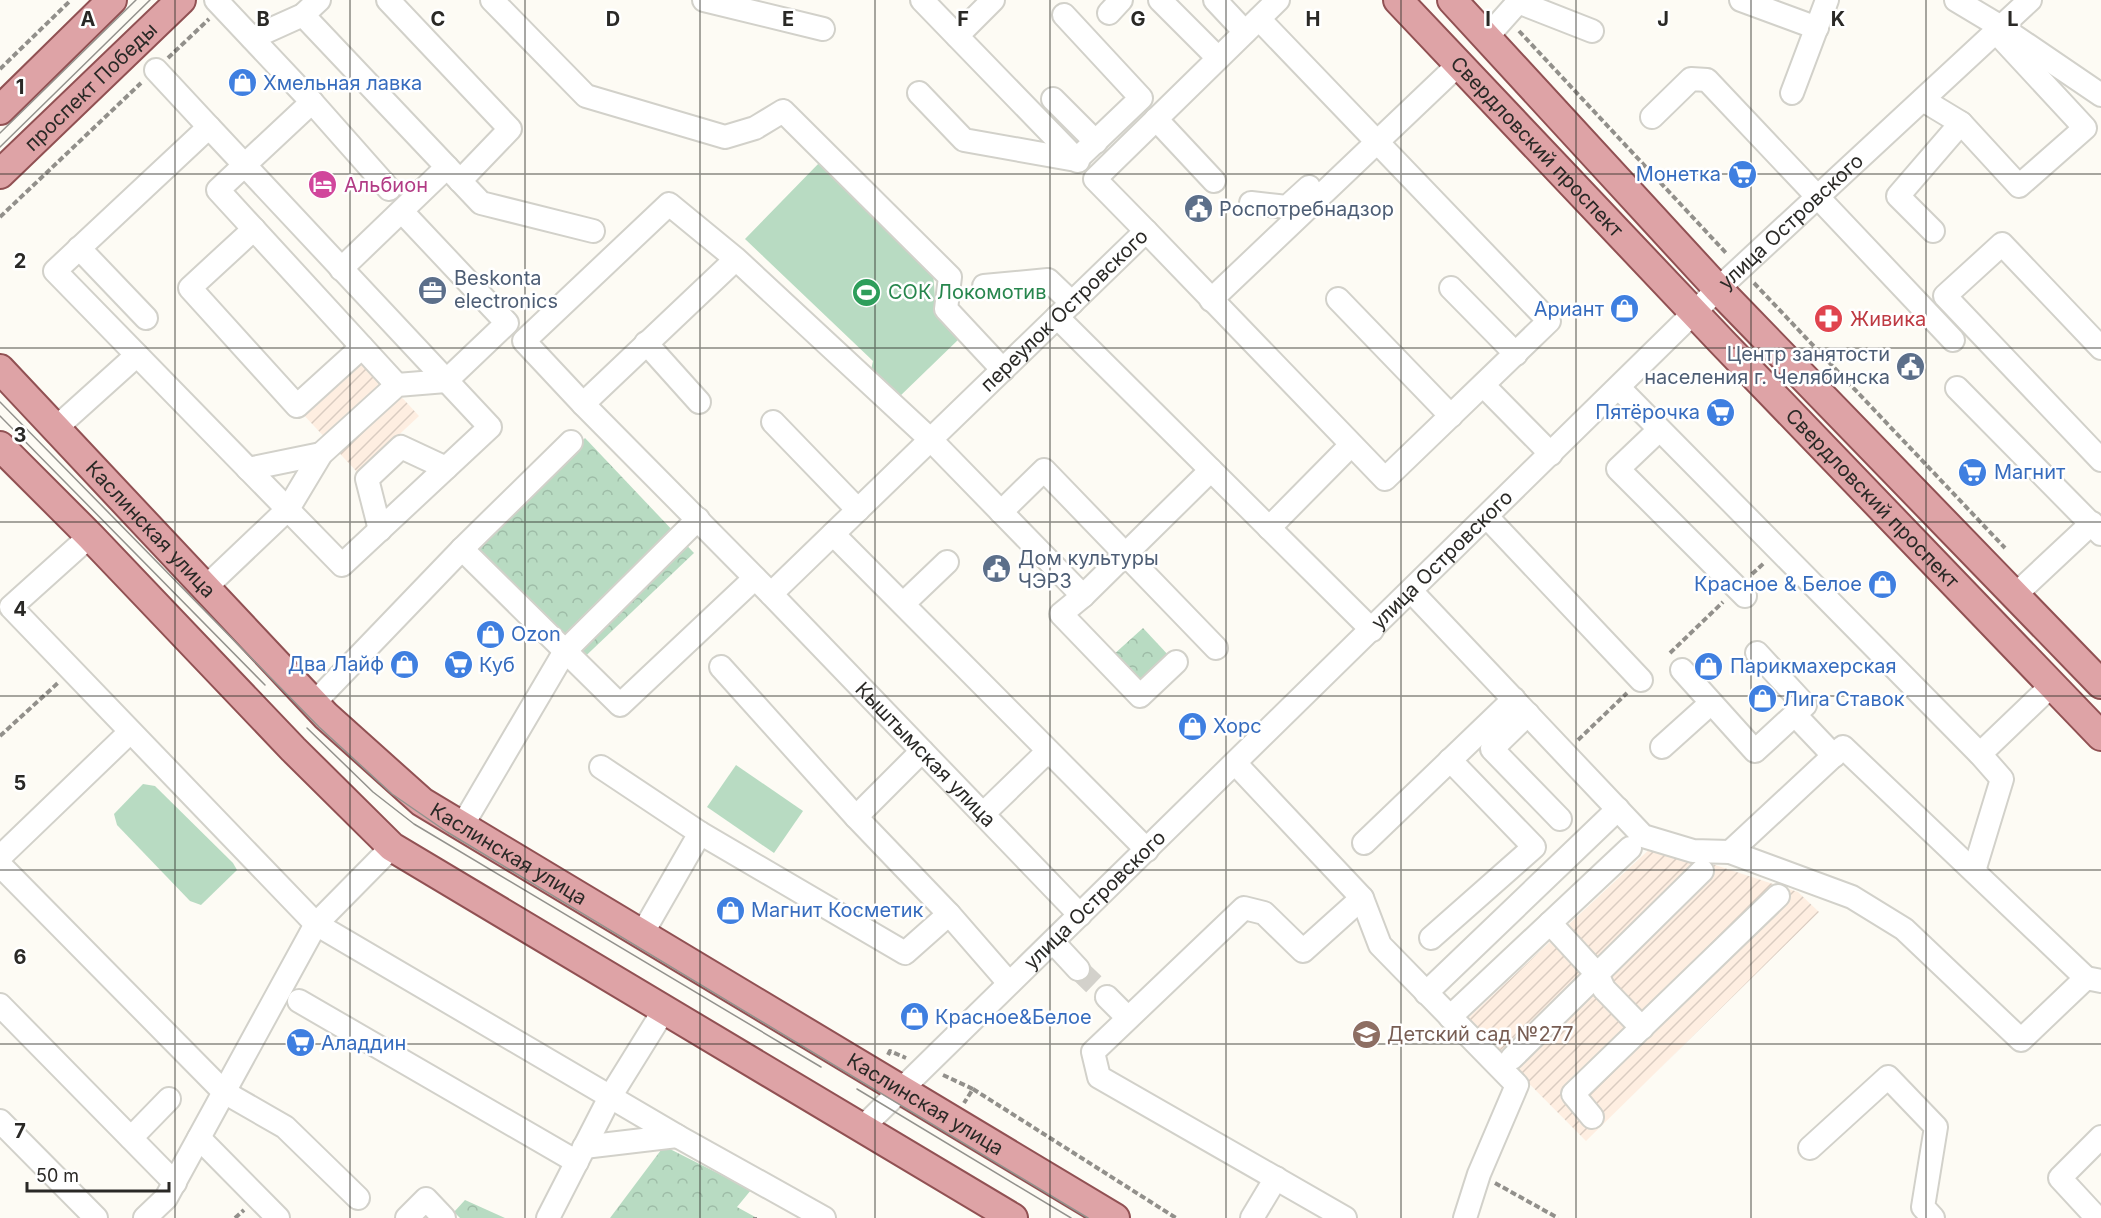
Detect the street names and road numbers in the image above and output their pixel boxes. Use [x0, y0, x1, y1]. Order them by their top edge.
street label: проспект Победы [20, 18, 162, 156]
street label: Свердловский проспект [1446, 51, 1629, 242]
street label: улица Островского [1714, 149, 1868, 294]
street label: переулок Островского [976, 224, 1153, 397]
street label: Свердловский проспект [1781, 404, 1965, 594]
street label: Каслинская улица [81, 456, 220, 603]
street label: улица Островского [1366, 485, 1518, 634]
street label: Кыштымская улица [850, 677, 1001, 832]
street label: Каслинская улица [426, 798, 591, 910]
street label: улица Островского [1019, 825, 1171, 974]
street label: Каслинская улица [843, 1048, 1008, 1160]

